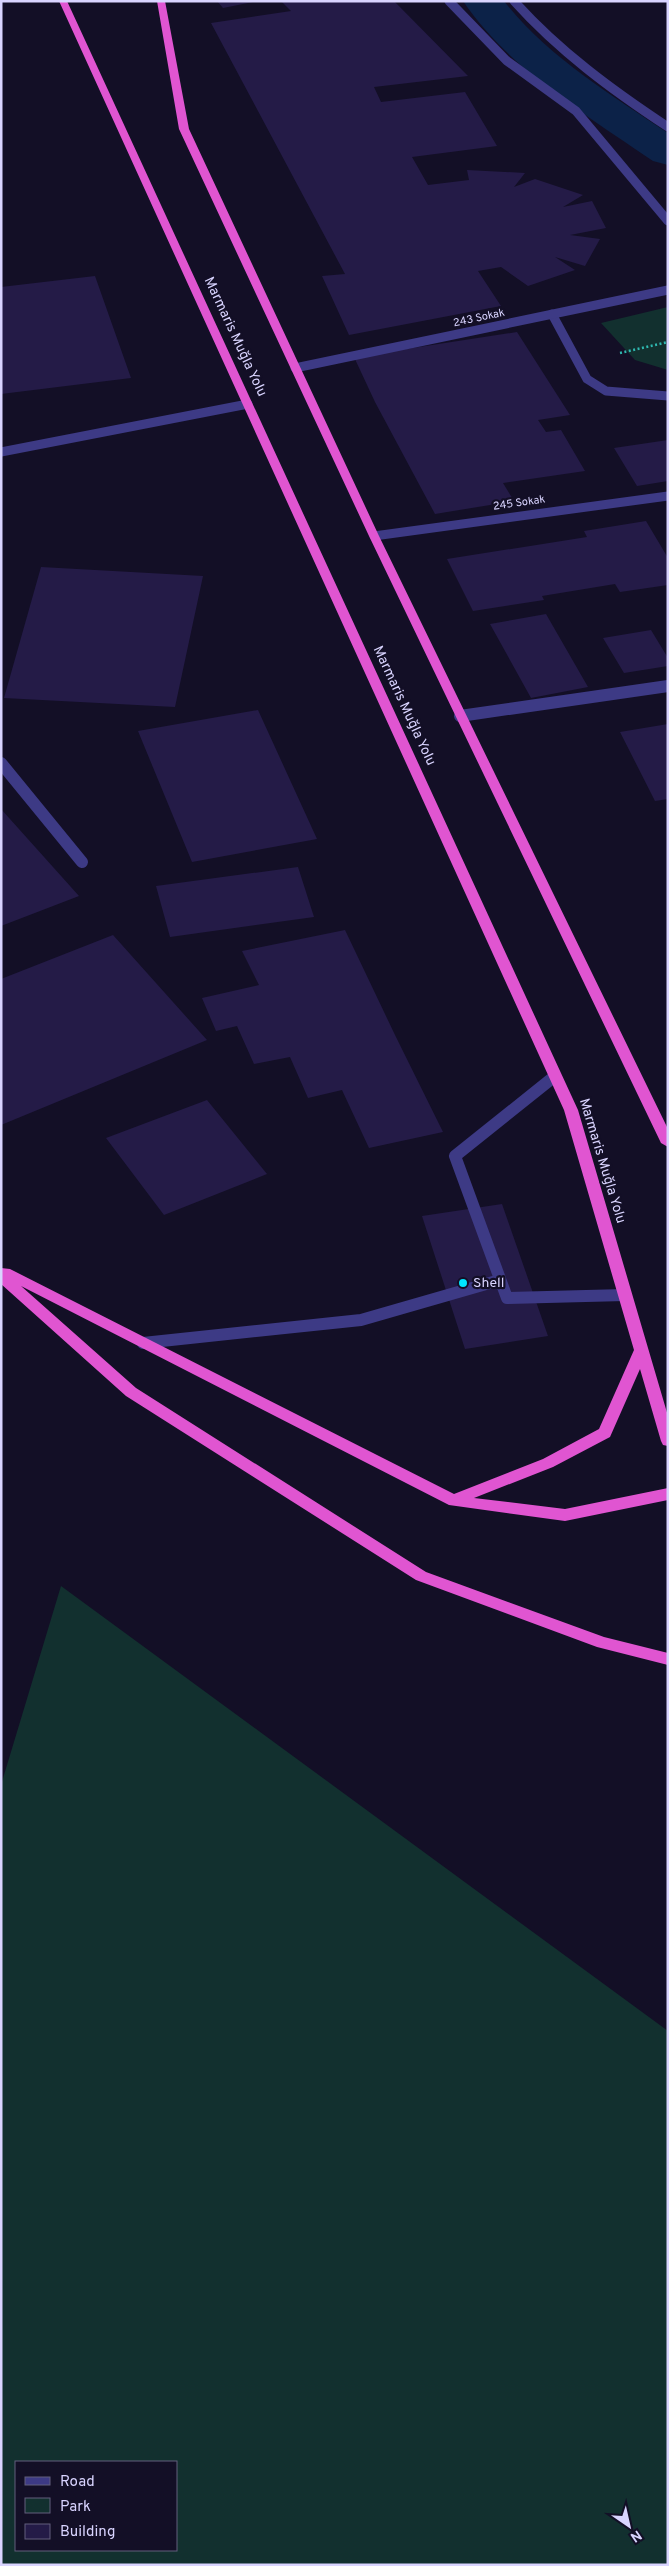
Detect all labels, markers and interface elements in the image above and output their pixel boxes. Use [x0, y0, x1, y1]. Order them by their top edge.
street label: Marmaris Muğla Yolu [200, 275, 270, 399]
street label: 243 Sokak [452, 306, 506, 330]
street label: 245 Sokak [492, 492, 546, 514]
street label: Marmaris Muğla Yolu [369, 644, 439, 768]
street label: Marmaris Muğla Yolu [575, 1096, 629, 1226]
place label: Shell [473, 1275, 504, 1292]
marker: Shell [457, 1277, 469, 1289]
legend [15, 2461, 178, 2551]
text: Road [60, 2473, 95, 2492]
text: Park [60, 2498, 91, 2517]
north arrow [604, 2501, 654, 2551]
text: Building [60, 2523, 115, 2542]
text: N [627, 2526, 644, 2545]

